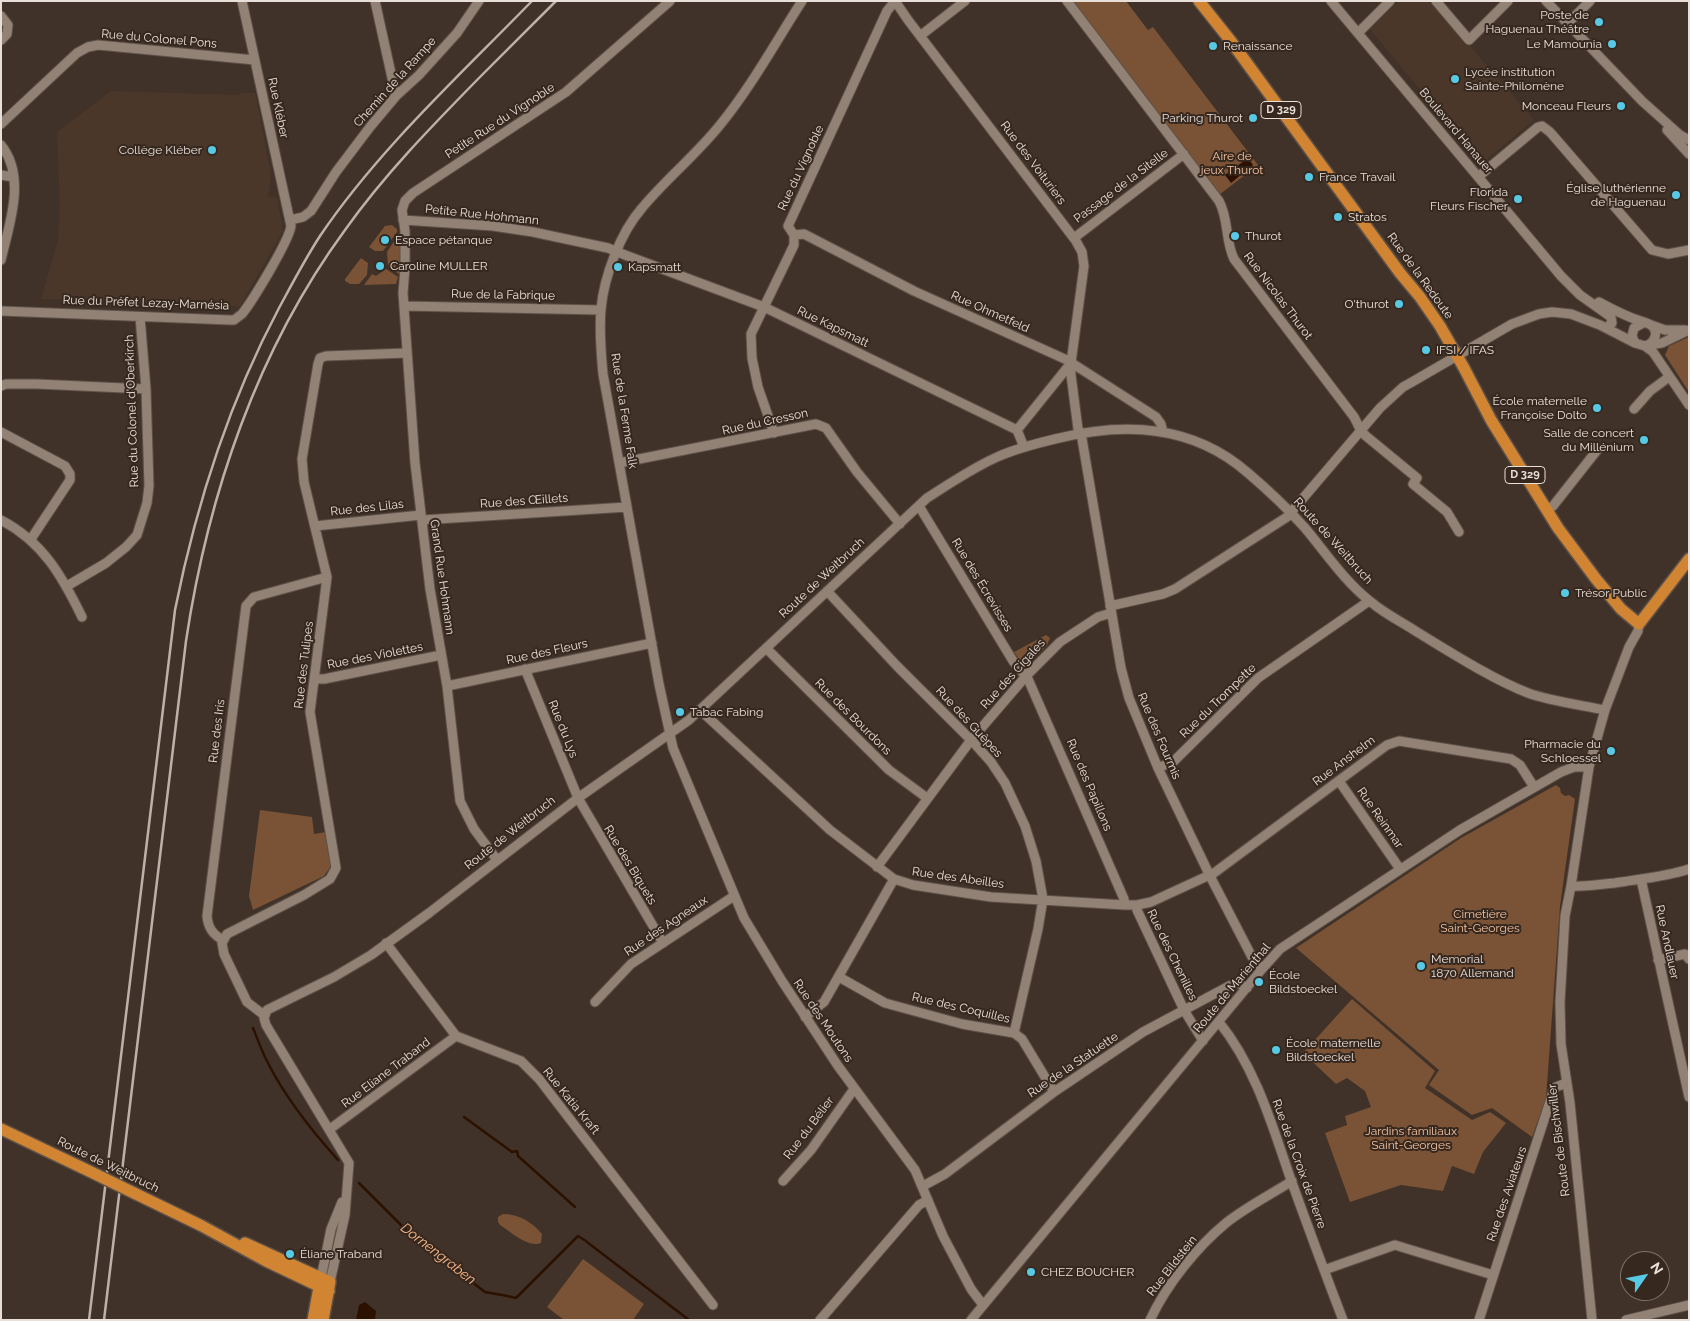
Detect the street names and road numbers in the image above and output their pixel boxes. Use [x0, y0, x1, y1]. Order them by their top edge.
street label: Rue du Colonel Pons [101, 27, 217, 51]
street label: Chemin de la Rampe [351, 34, 439, 130]
street label: Rue Kléber [265, 76, 291, 140]
street label: Petite Rue du Vignoble [443, 80, 557, 162]
street label: Boulevard Hanauer [1416, 85, 1496, 177]
road number: D 329 [1261, 102, 1301, 118]
street label: Rue des Voituriers [997, 119, 1069, 207]
street label: Rue du Vignoble [775, 123, 827, 213]
street label: Passage de la Sitelle [1071, 146, 1171, 226]
street label: Petite Rue Hohmann [424, 202, 540, 228]
street label: Rue de la Redoute [1384, 230, 1456, 322]
street label: Rue Nicolas Thurot [1240, 249, 1316, 343]
street label: Rue de la Fabrique [451, 287, 555, 303]
street label: Rue Ohmetfeld [948, 288, 1032, 336]
street label: Rue du Préfet Lezay-Marnésia [62, 293, 230, 313]
street label: Rue Kapsmatt [795, 303, 871, 351]
street label: Rue du Colonel d'Oberkirch [122, 334, 142, 488]
street label: Rue de la Ferme Falk [608, 352, 640, 470]
street label: Rue du Cresson [721, 406, 809, 438]
road number: D 329 [1505, 466, 1545, 484]
street label: Rue des Œillets [480, 491, 568, 511]
street label: Route de Weitbruch [1290, 495, 1376, 587]
street label: Rue des Lilas [330, 497, 404, 519]
street label: Grand Rue Hohmann [427, 518, 457, 636]
street label: Route de Weitbruch [776, 535, 868, 621]
street label: Rue des Écrevisses [948, 536, 1016, 634]
street label: Rue des Tulipes [291, 620, 317, 710]
street label: Rue des Fleurs [505, 636, 589, 668]
street label: Rue des Cigales [978, 636, 1048, 712]
street label: Rue des Violettes [326, 640, 424, 672]
street label: Rue du Trompette [1177, 661, 1259, 741]
street label: Rue des Bourdons [812, 676, 894, 758]
street label: Rue des Guêpes [933, 684, 1005, 760]
street label: Rue des Fourmis [1134, 690, 1184, 782]
street label: Rue des Iris [206, 698, 228, 764]
street label: Rue du Lys [545, 698, 581, 760]
street label: Rue Anshelm [1310, 733, 1378, 789]
street label: Rue des Papillons [1063, 737, 1115, 833]
street label: Rue Reinmar [1354, 785, 1406, 851]
street label: Route de Weitbruch [462, 793, 558, 873]
street label: Rue des Biquets [601, 823, 659, 907]
street label: Rue des Abeilles [911, 864, 1005, 892]
street label: Rue des Agneaux [622, 893, 710, 959]
street label: Rue Andlauer [1652, 903, 1682, 981]
street label: Rue des Chenilles [1144, 907, 1200, 1003]
street label: Route de Marienthal [1190, 940, 1274, 1036]
street label: Rue des Moutons [790, 977, 856, 1065]
street label: Rue des Coquilles [911, 990, 1011, 1026]
street label: Rue de la Statuette [1025, 1029, 1121, 1101]
street label: Rue Eliane Traband [339, 1035, 433, 1111]
street label: Rue Katia Kraft [540, 1065, 602, 1137]
street label: Route de Bischwiller [1545, 1083, 1573, 1197]
street label: Rue du Bélier [781, 1094, 837, 1162]
street label: Rue de la Croix de Pierre [1269, 1097, 1329, 1231]
street label: Route de Weitbruch [55, 1134, 161, 1196]
street label: Rue des Aviateurs [1484, 1145, 1530, 1243]
street label: Rue Bildstein [1144, 1233, 1200, 1299]

